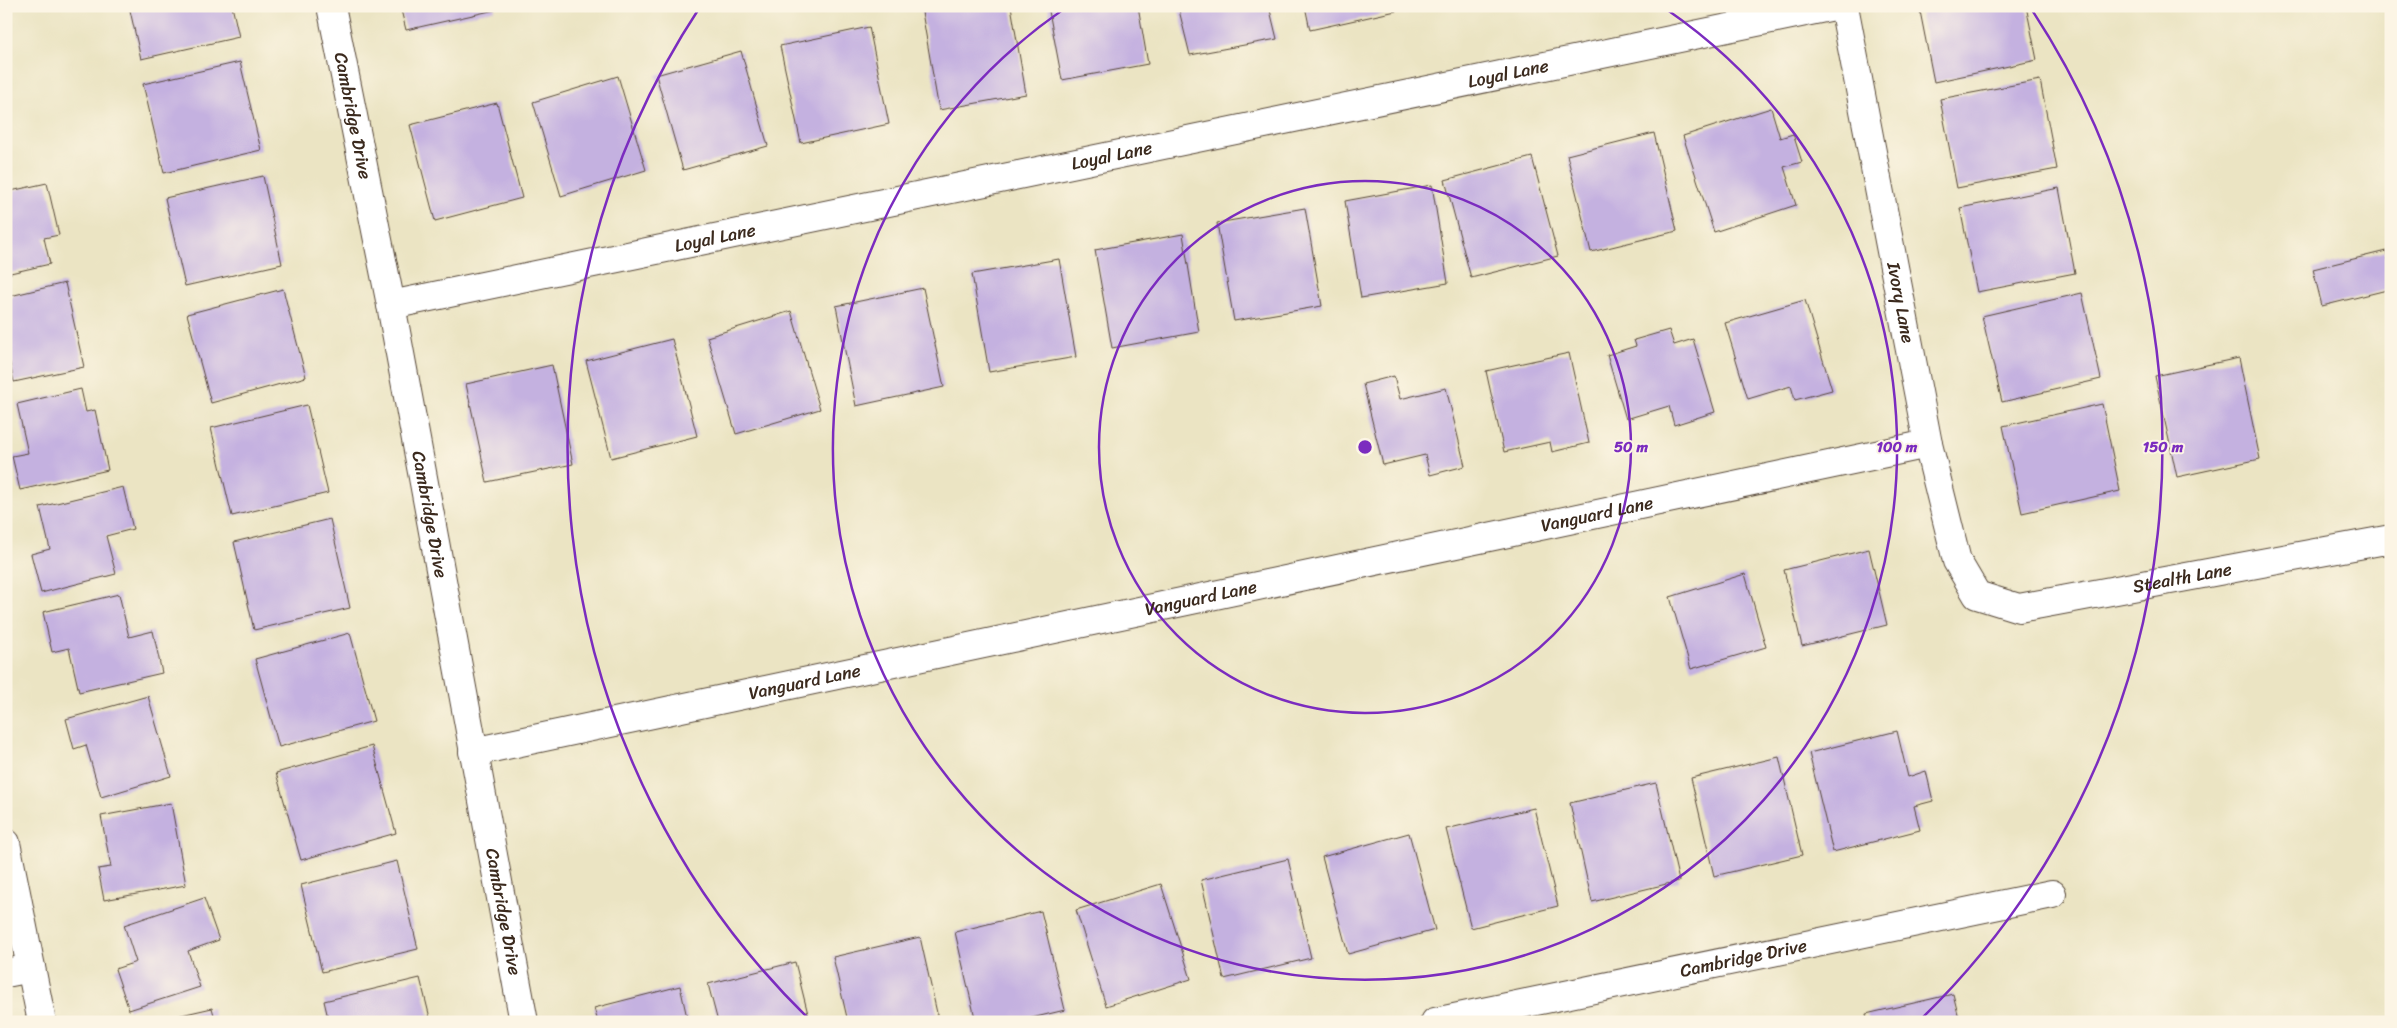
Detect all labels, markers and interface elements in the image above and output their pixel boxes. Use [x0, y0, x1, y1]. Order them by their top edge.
street label: Loyal Lane [1465, 49, 1552, 97]
street label: Cambridge Drive [325, 50, 381, 182]
street label: Loyal Lane [1068, 132, 1155, 180]
street label: Loyal Lane [672, 214, 759, 262]
street label: Ivory Lane [1877, 258, 1924, 346]
text: 50 m [1614, 434, 1649, 460]
text: 100 m [1877, 434, 1918, 460]
text: 150 m [2143, 434, 2184, 460]
centre of rings [1356, 438, 1374, 456]
street label: Cambridge Drive [402, 448, 457, 581]
street label: Vanguard Lane [1538, 487, 1656, 541]
street label: Stealth Lane [2130, 553, 2235, 603]
street label: Vanguard Lane [1142, 570, 1260, 625]
street label: Vanguard Lane [746, 654, 864, 709]
street label: Cambridge Drive [476, 845, 531, 978]
street label: Cambridge Drive [1677, 929, 1810, 987]

